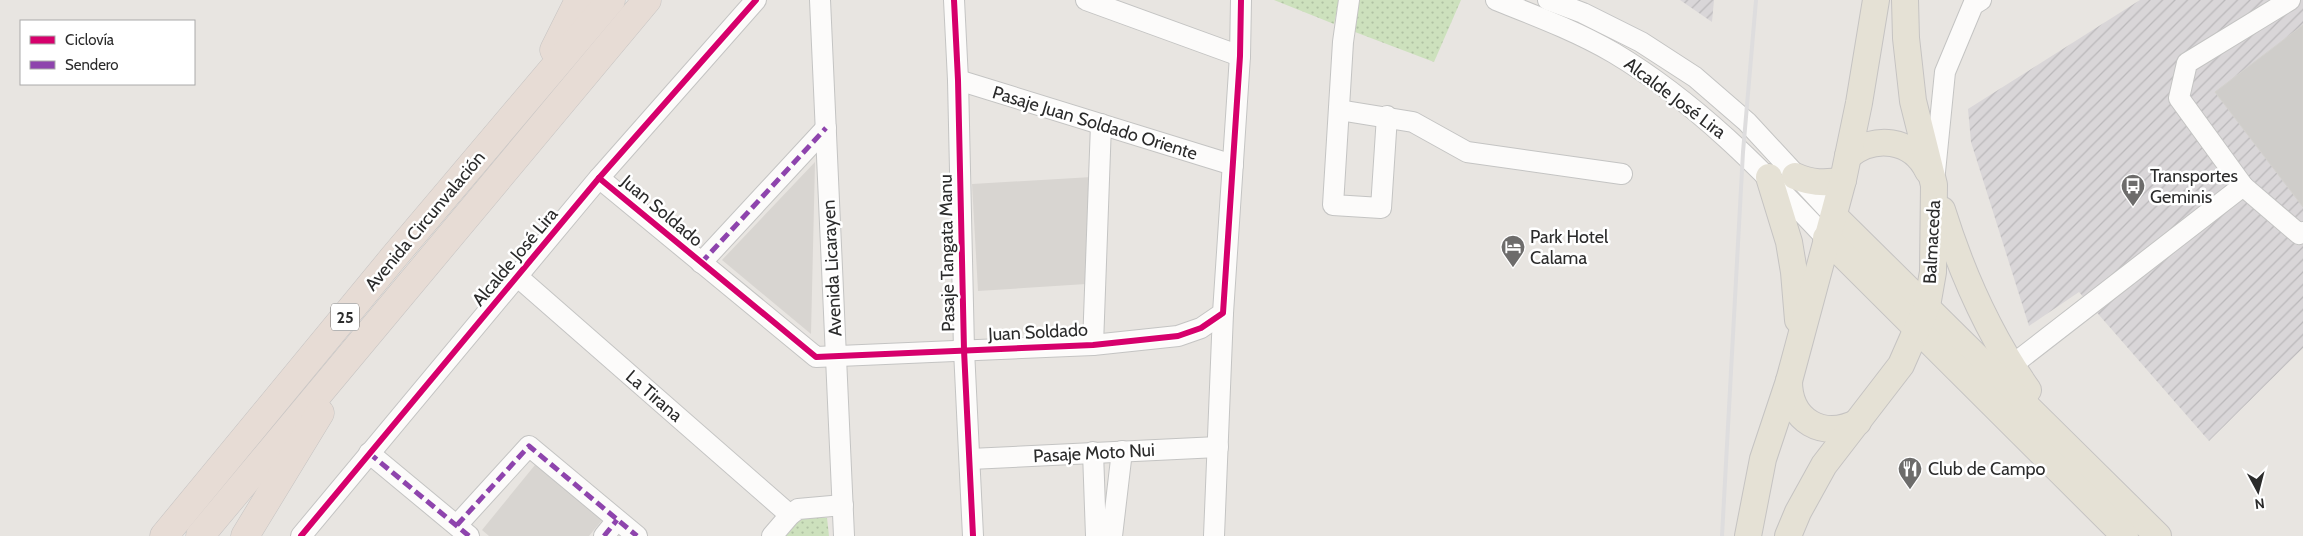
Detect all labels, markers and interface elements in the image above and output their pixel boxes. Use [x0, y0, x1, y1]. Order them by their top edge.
legend [20, 20, 195, 85]
text: Ciclovía [65, 31, 115, 49]
street label: Alcalde José Lira [1620, 53, 1730, 144]
text: Sendero [65, 56, 119, 74]
street label: Pasaje Juan Soldado Oriente [990, 81, 1200, 165]
street label: Avenida Circunvalación [360, 147, 490, 295]
place label: Transportes Geminis [2150, 165, 2238, 208]
street label: Juan Soldado [616, 170, 707, 252]
bus stop icon: Transportes Geminis [2120, 173, 2146, 207]
street label: Pasaje Tangata Manu [935, 174, 959, 332]
street label: Avenida Licarayen [817, 199, 847, 337]
street label: Balmaceda [1919, 199, 1945, 284]
street label: Alcalde José Lira [468, 203, 563, 311]
place label: Park Hotel Calama [1530, 226, 1609, 269]
hotel icon: Park Hotel Calama [1500, 234, 1526, 268]
road number: 25 [331, 304, 359, 330]
street label: Juan Soldado [987, 318, 1088, 346]
street label: La Tirana [621, 365, 687, 427]
street label: Pasaje Moto Nui [1033, 439, 1155, 467]
restaurant icon: Club de Campo [1897, 456, 1923, 490]
place label: Club de Campo [1928, 458, 2046, 480]
north arrow [2233, 466, 2283, 516]
text: N [2254, 494, 2266, 513]

